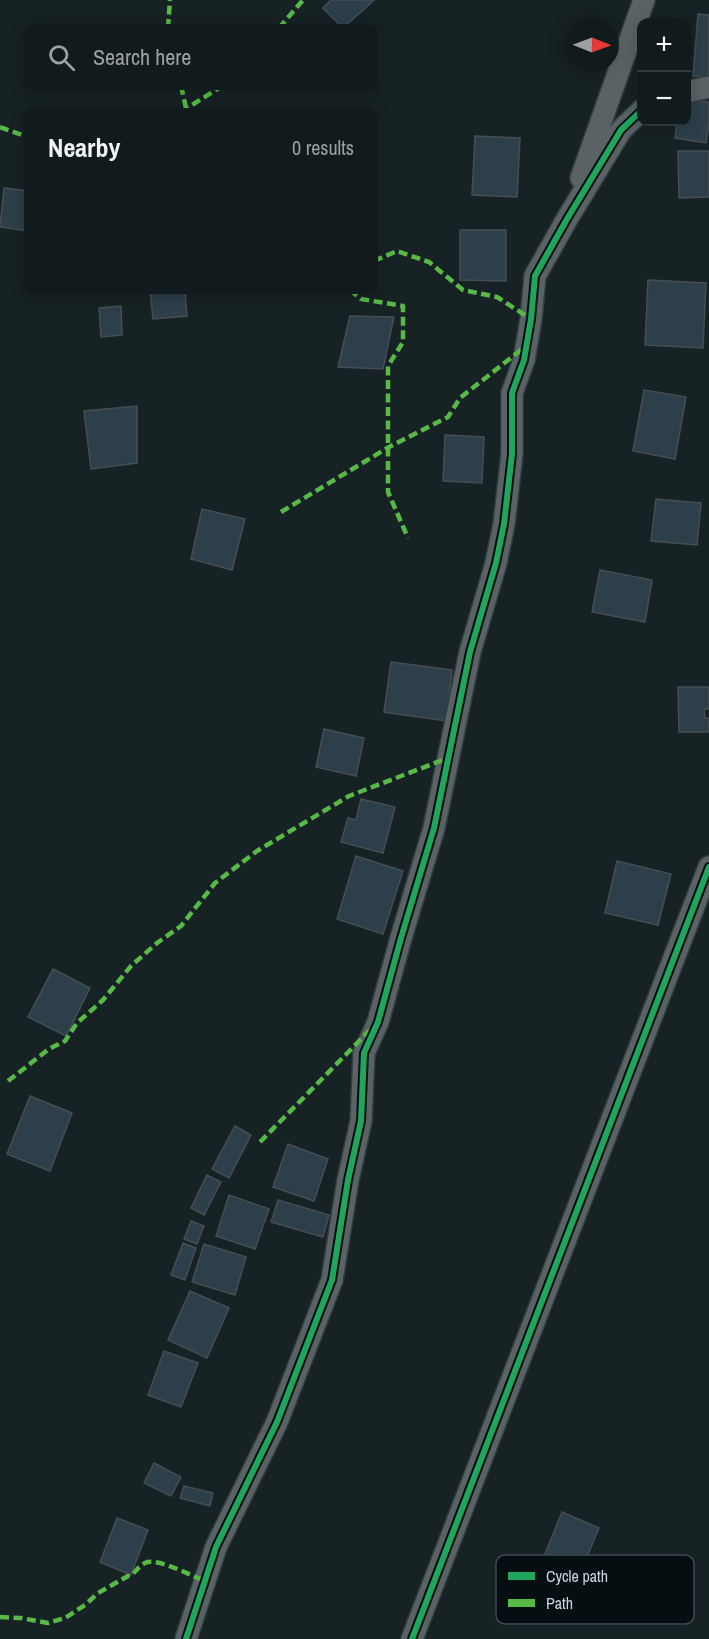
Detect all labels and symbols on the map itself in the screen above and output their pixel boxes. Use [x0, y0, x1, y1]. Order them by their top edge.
north arrow [565, 18, 619, 72]
legend [496, 1555, 694, 1624]
text: Cycle path [546, 1565, 608, 1587]
text: Path [546, 1592, 573, 1614]

